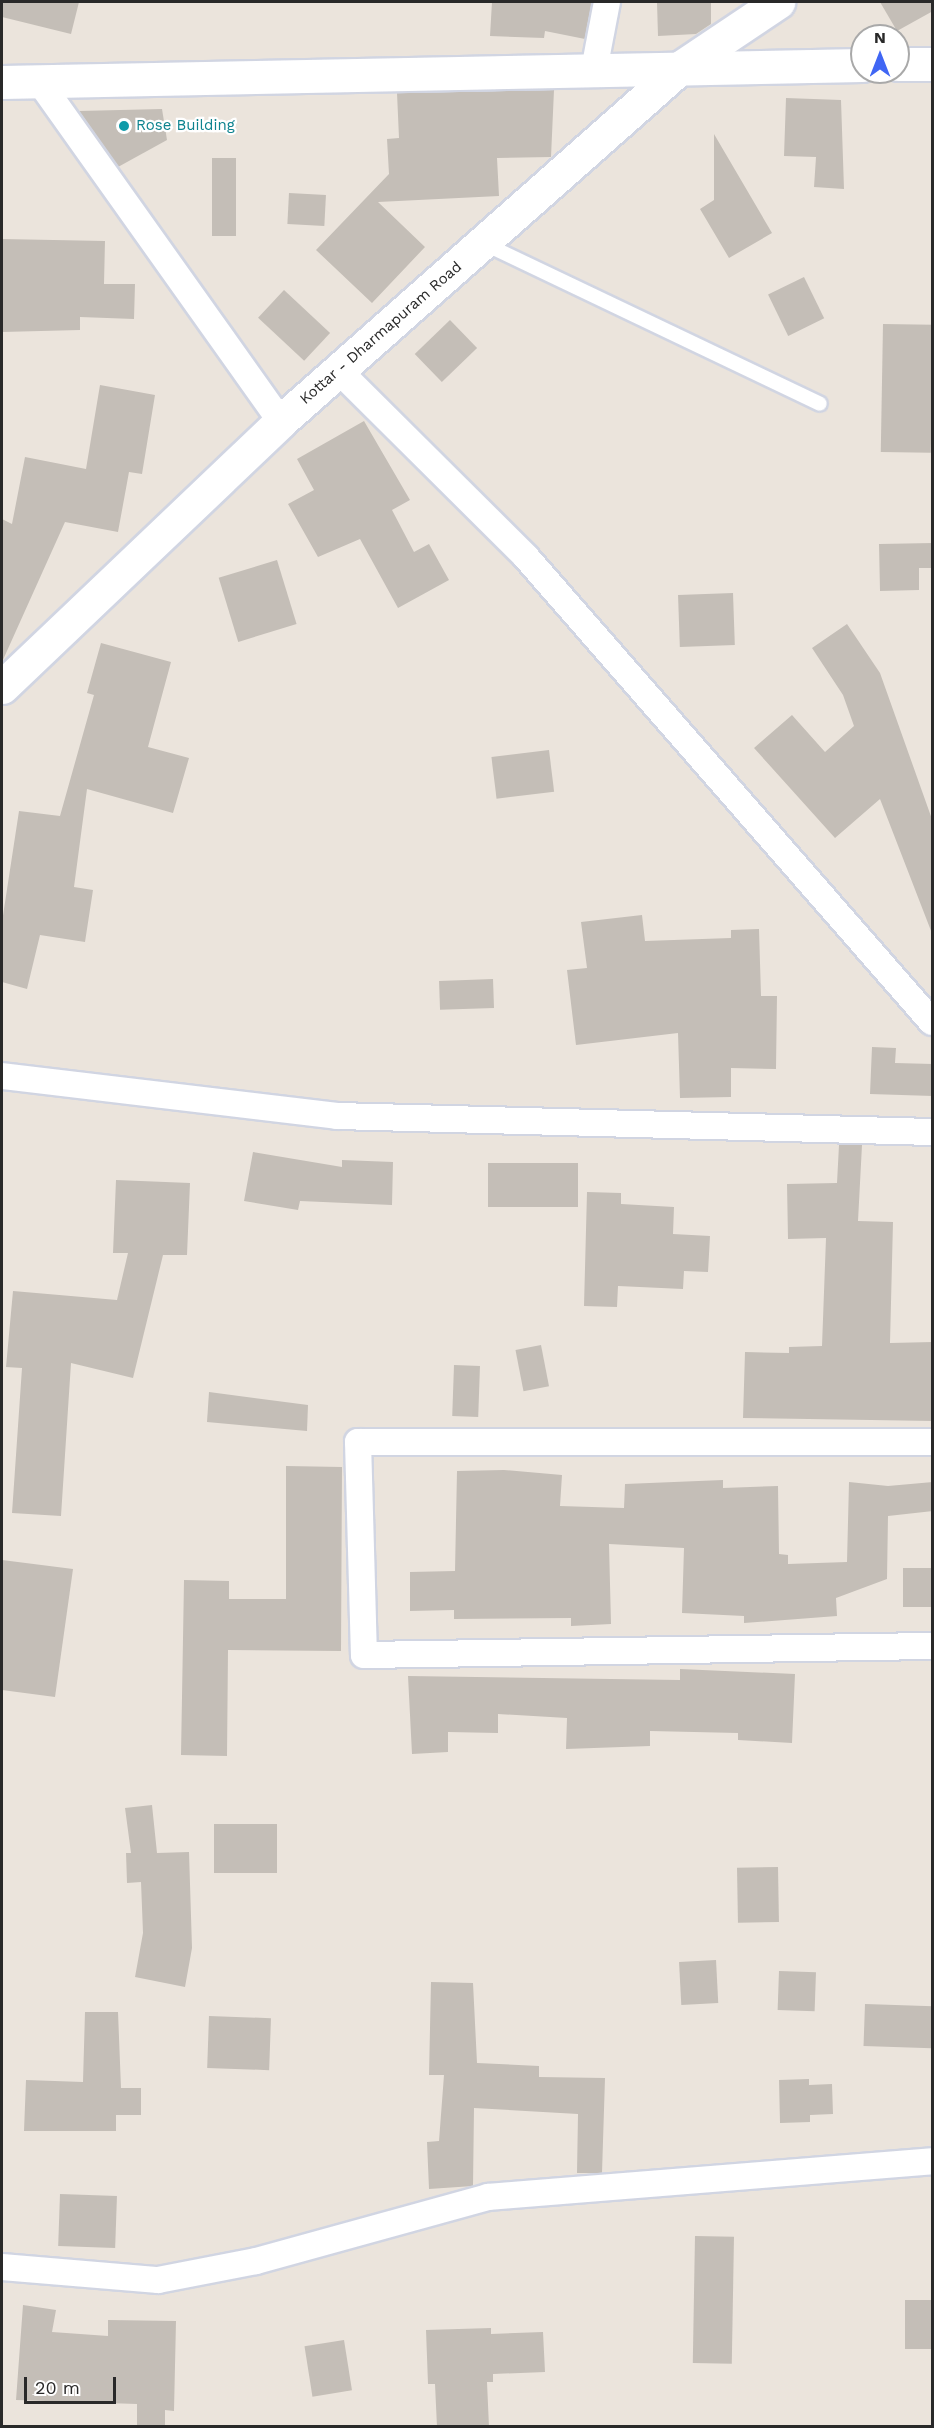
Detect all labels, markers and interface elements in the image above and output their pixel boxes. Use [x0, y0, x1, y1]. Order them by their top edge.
north arrow [850, 24, 910, 84]
text: N [874, 28, 886, 47]
place label: Rose Building [136, 117, 235, 135]
marker: Rose Building [117, 119, 131, 133]
street label: Kottar - Dharmapuram Road [296, 258, 466, 408]
scale bar [27, 2365, 118, 2403]
text: 20 m [35, 2377, 80, 2398]

